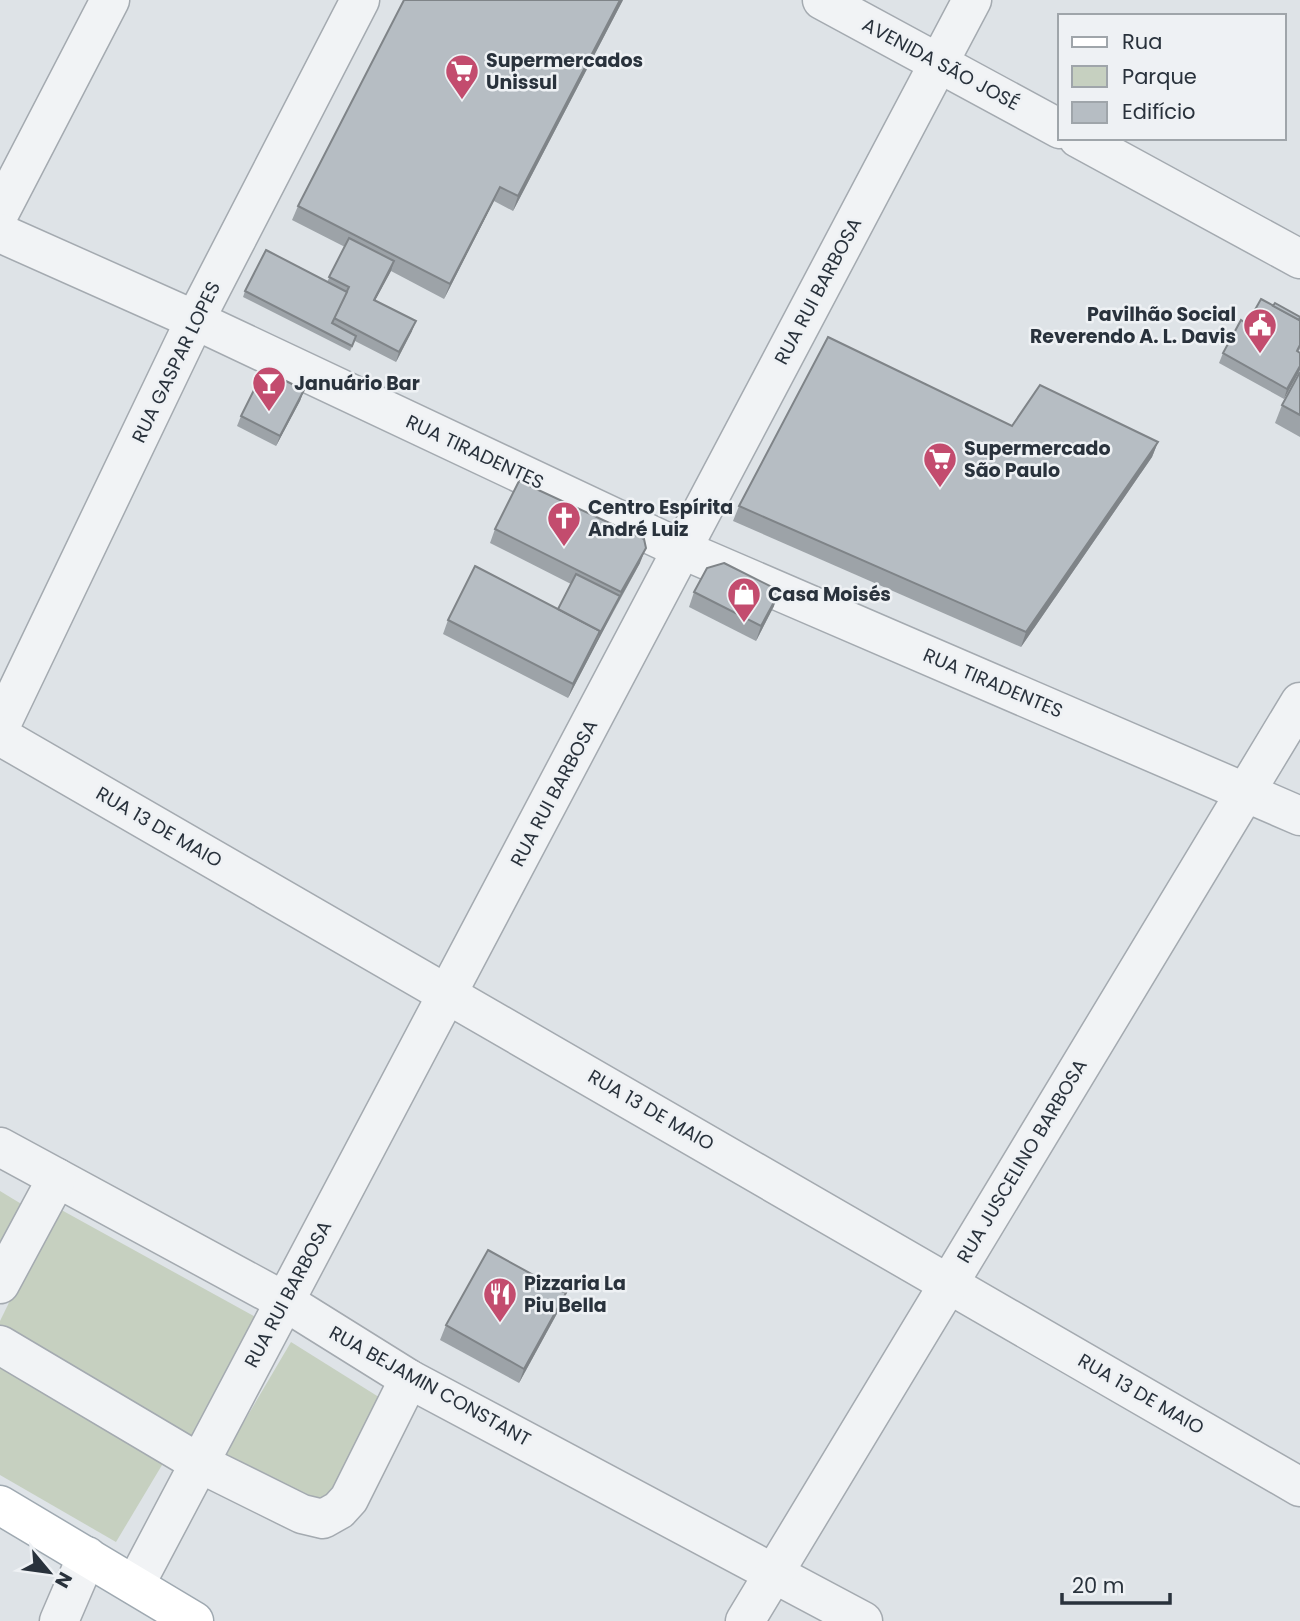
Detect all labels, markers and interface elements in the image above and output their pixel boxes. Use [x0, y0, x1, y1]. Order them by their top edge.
street label: AVENIDA SÃO JOSÉ [858, 11, 1024, 117]
legend [1058, 14, 1286, 140]
text: Rua [1122, 27, 1162, 56]
place label: Supermercados Unissul [486, 47, 643, 96]
supermarket icon: Supermercados Unissul [443, 52, 481, 101]
text: Parque [1122, 62, 1197, 91]
text: Edifício [1122, 97, 1196, 126]
street label: RUA RUI BARBOSA [768, 213, 868, 369]
street label: RUA GASPAR LOPES [125, 277, 227, 447]
place label: Pavilhão Social Reverendo A. L. Davis [1030, 301, 1236, 350]
public building icon: Pavilhão Social Reverendo A. L. Davis [1241, 306, 1279, 355]
bar icon: Januário Bar [250, 364, 288, 413]
place label: Januário Bar [294, 370, 420, 397]
street label: RUA TIRADENTES [402, 408, 548, 496]
place label: Supermercado São Paulo [964, 435, 1111, 484]
supermarket icon: Supermercado São Paulo [921, 440, 959, 489]
place label: Centro Espírita André Luiz [588, 494, 733, 543]
church icon: Centro Espírita André Luiz [545, 499, 583, 548]
shop icon: Casa Moisés [725, 575, 763, 624]
place label: Casa Moisés [768, 581, 891, 608]
street label: RUA TIRADENTES [919, 641, 1067, 725]
street label: RUA RUI BARBOSA [504, 715, 604, 871]
street label: RUA 13 DE MAIO [91, 780, 227, 874]
street label: RUA JUSCELINO BARBOSA [950, 1054, 1094, 1268]
street label: RUA 13 DE MAIO [583, 1063, 719, 1157]
street label: RUA RUI BARBOSA [238, 1216, 338, 1372]
place label: Pizzaria La Piu Bella [524, 1270, 626, 1319]
restaurant icon: Pizzaria La Piu Bella [481, 1275, 519, 1324]
street label: RUA BEJAMIN CONSTANT [324, 1319, 536, 1453]
street label: RUA 13 DE MAIO [1073, 1347, 1209, 1441]
north arrow [14, 1537, 84, 1607]
scale bar [1062, 1562, 1170, 1606]
text: N [48, 1567, 79, 1593]
text: 20 m [1072, 1571, 1125, 1600]

